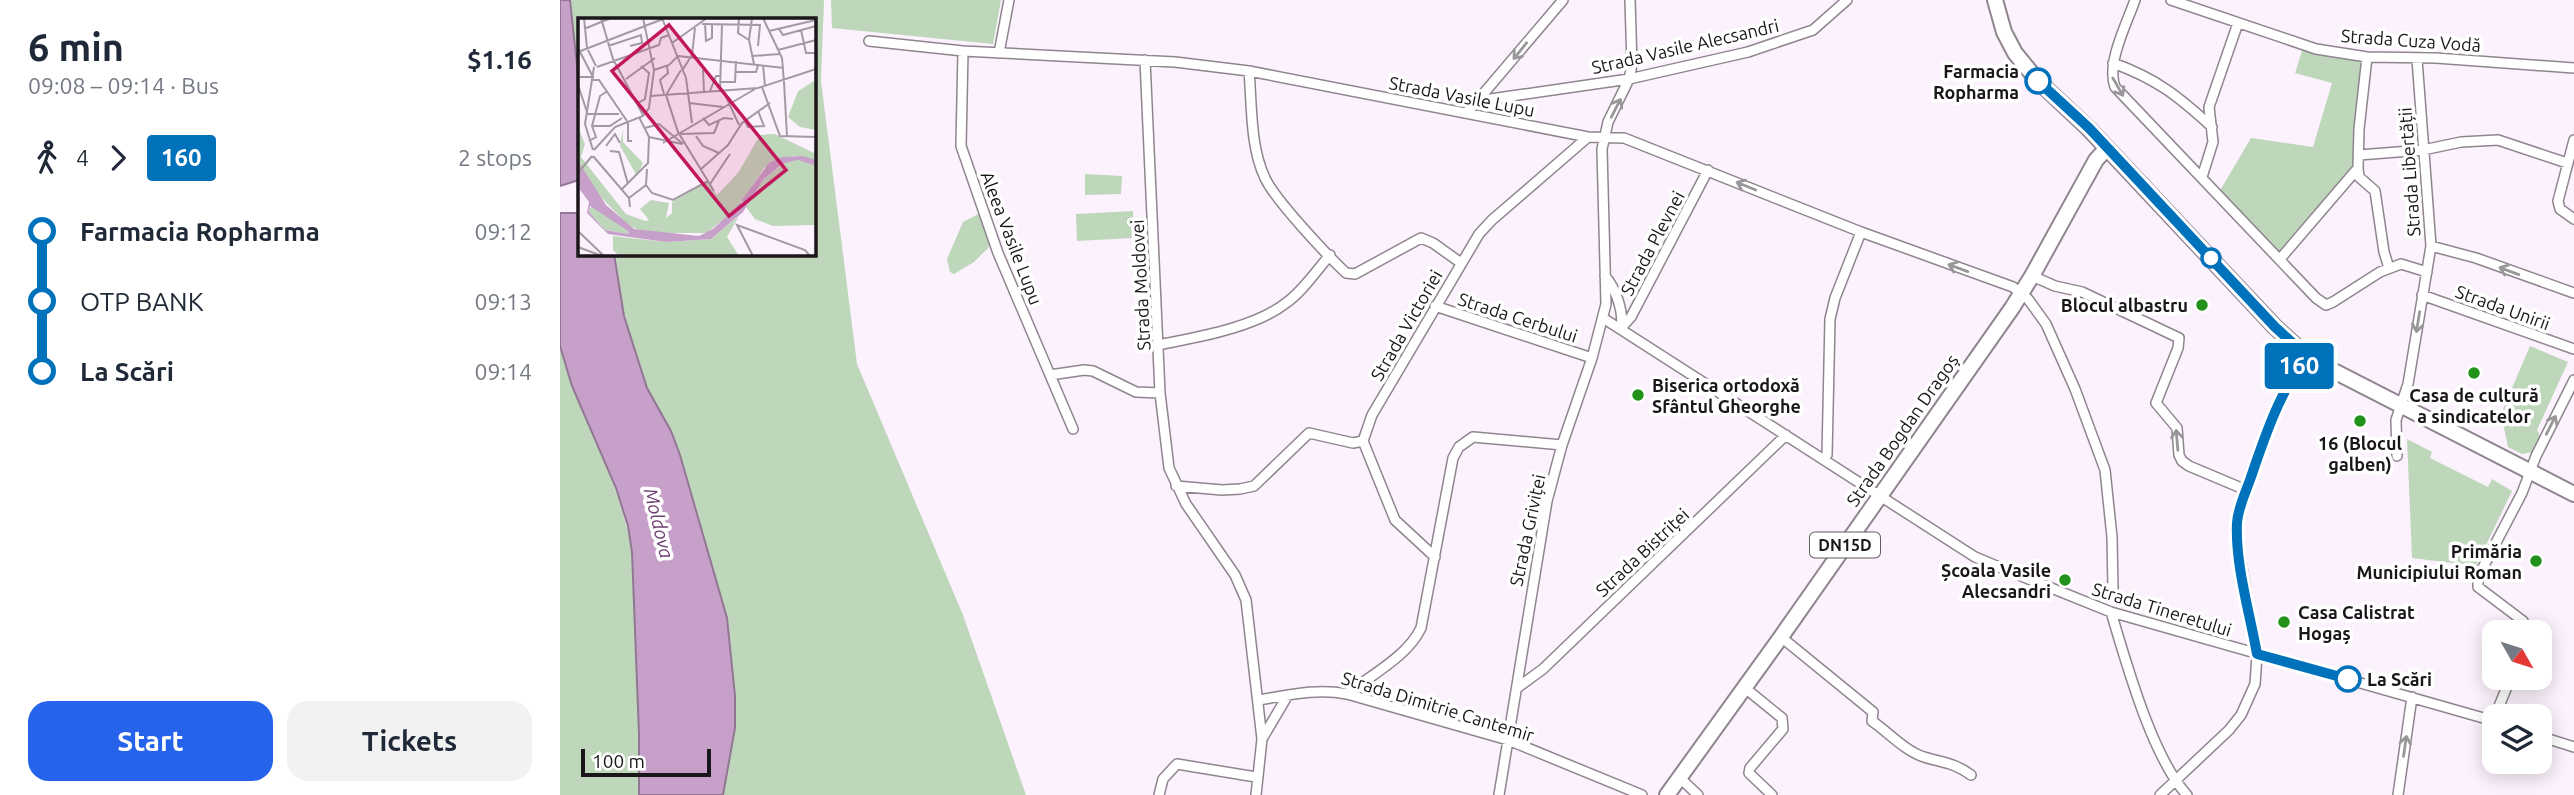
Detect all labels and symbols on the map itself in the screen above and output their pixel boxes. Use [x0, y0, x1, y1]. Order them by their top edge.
street label: Strada Vasile Alecsandri [1589, 15, 1781, 77]
inset map [578, 18, 816, 256]
street label: Strada Cuza Vodă [2340, 25, 2482, 55]
one-way arrow [1512, 41, 1528, 59]
place label: Farmacia Ropharma [1933, 61, 2019, 102]
marker: Farmacia Ropharma [2025, 68, 2051, 94]
street label: Strada Vasile Lupu [1387, 72, 1537, 120]
one-way arrow [2111, 76, 2125, 97]
one-way arrow [1609, 98, 1623, 119]
street label: Strada Libertății [2395, 107, 2423, 237]
street label: Aleea Vasile Lupu [977, 168, 1047, 308]
one-way arrow [1736, 178, 1758, 191]
street label: Strada Plevnei [1616, 187, 1688, 299]
street label: Strada Moldovei [1127, 219, 1153, 351]
unlabelled marker [2201, 248, 2221, 268]
one-way arrow [1948, 260, 1970, 273]
one-way arrow [2499, 264, 2521, 276]
street label: Strada Victoriei [1366, 266, 1446, 384]
street label: Strada Unirii [2453, 281, 2553, 333]
street label: Strada Cerbului [1456, 288, 1580, 346]
place label: Blocul albastru [2061, 295, 2188, 315]
marker: Blocul albastru [2194, 297, 2210, 313]
one-way arrow [2411, 310, 2424, 333]
line badge: 160 [2259, 343, 2339, 389]
street label: Strada Bogdan Dragoș [1842, 350, 1962, 510]
marker: Casa de cultură a sindicatelor [2466, 365, 2482, 381]
place label: Biserica ortodoxă Sfântul Gheorghe [1652, 375, 1801, 416]
place label: Casa de cultură a sindicatelor [2409, 385, 2539, 426]
marker: Biserica ortodoxă Sfântul Gheorghe [1630, 387, 1646, 403]
marker: 16 (Blocul galben) [2352, 413, 2368, 429]
one-way arrow [2545, 415, 2559, 436]
one-way arrow [2170, 429, 2183, 451]
place label: 16 (Blocul galben) [2318, 433, 2402, 475]
street label: Strada Griviței [1505, 472, 1549, 588]
water label: Moldova [640, 486, 678, 560]
street label: Strada Bistriței [1591, 504, 1693, 600]
road number: DN15D [1810, 532, 1880, 558]
place label: Primăria Municipiului Roman [2356, 541, 2522, 582]
marker: Primăria Municipiului Roman [2528, 553, 2544, 569]
place label: Școala Vasile Alecsandri [1941, 560, 2051, 601]
marker: Școala Vasile Alecsandri [2057, 572, 2073, 588]
street label: Strada Tineretului [2090, 578, 2234, 640]
place label: Casa Calistrat Hogaș [2298, 602, 2415, 644]
marker: Casa Calistrat Hogaș [2276, 614, 2292, 630]
north arrow [2482, 620, 2552, 690]
marker: La Scări [2335, 666, 2361, 692]
street label: Strada Dimitrie Cantemir [1339, 667, 1537, 745]
place label: La Scări [2367, 669, 2432, 689]
one-way arrow [2398, 735, 2411, 758]
scale bar [581, 746, 710, 778]

